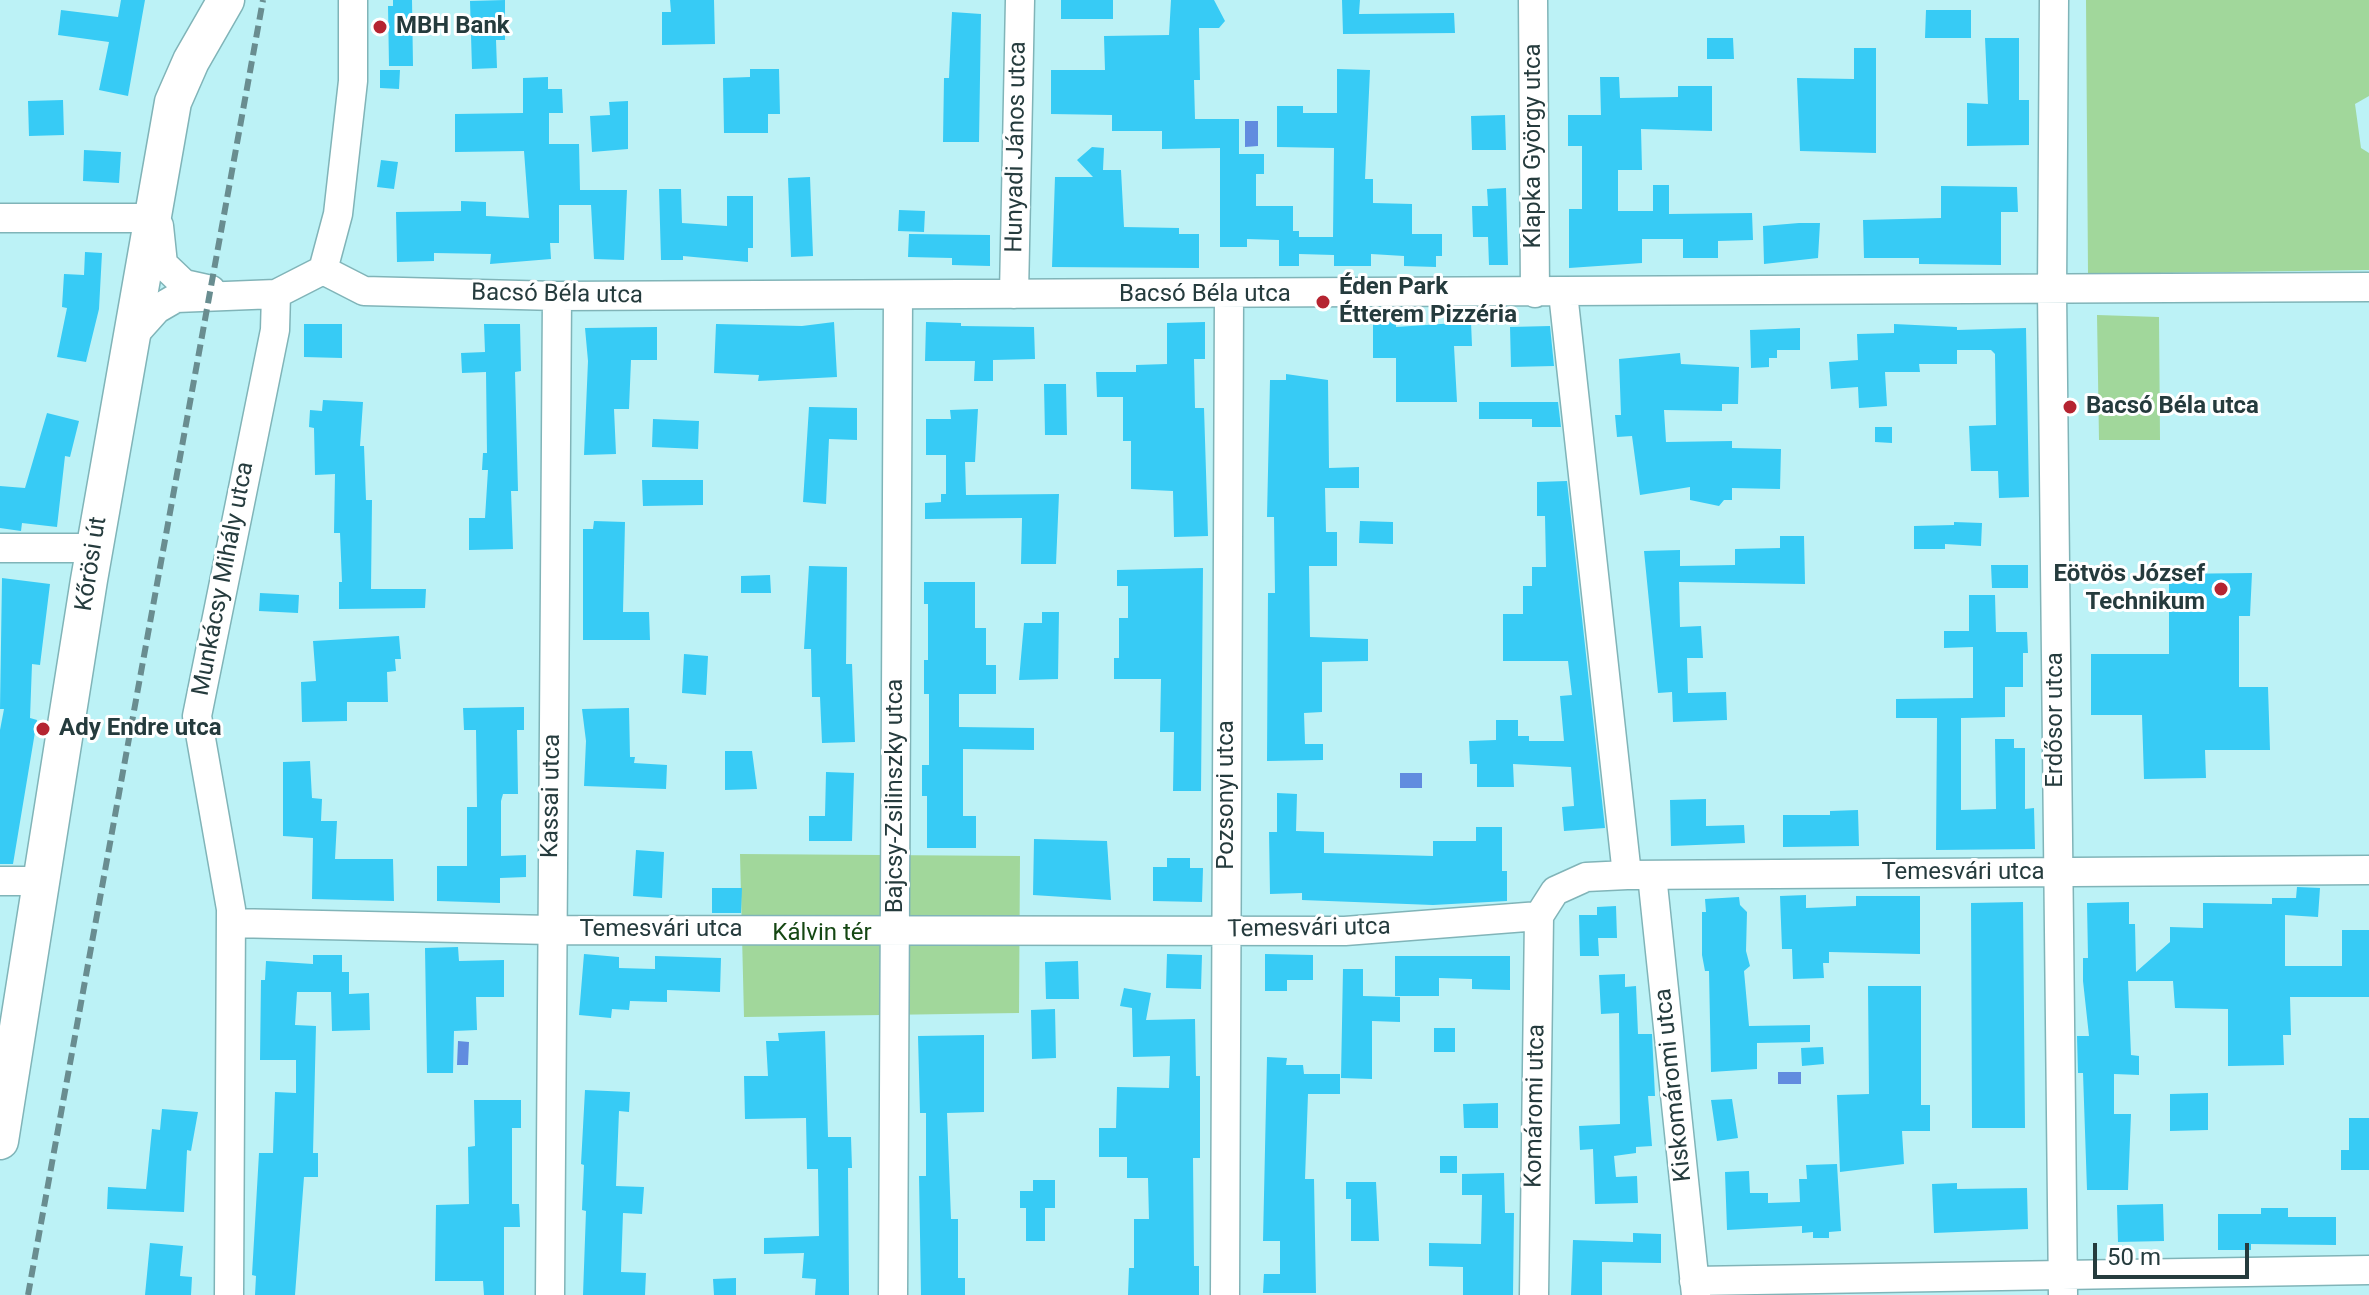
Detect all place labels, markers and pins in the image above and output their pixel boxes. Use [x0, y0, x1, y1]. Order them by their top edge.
place label: MBH Bank [396, 13, 510, 41]
marker: MBH Bank [371, 18, 389, 36]
place label: Éden Park Étterem Pizzéria [1339, 274, 1517, 330]
marker: Éden Park Étterem Pizzéria [1314, 293, 1332, 311]
place label: Bacsó Béla utca [2086, 393, 2259, 421]
marker: Bacsó Béla utca [2061, 398, 2079, 416]
place label: Eötvös József Technikum [2053, 561, 2205, 617]
marker: Eötvös József Technikum [2212, 580, 2230, 598]
place label: Ady Endre utca [59, 715, 222, 743]
marker: Ady Endre utca [34, 720, 52, 738]

